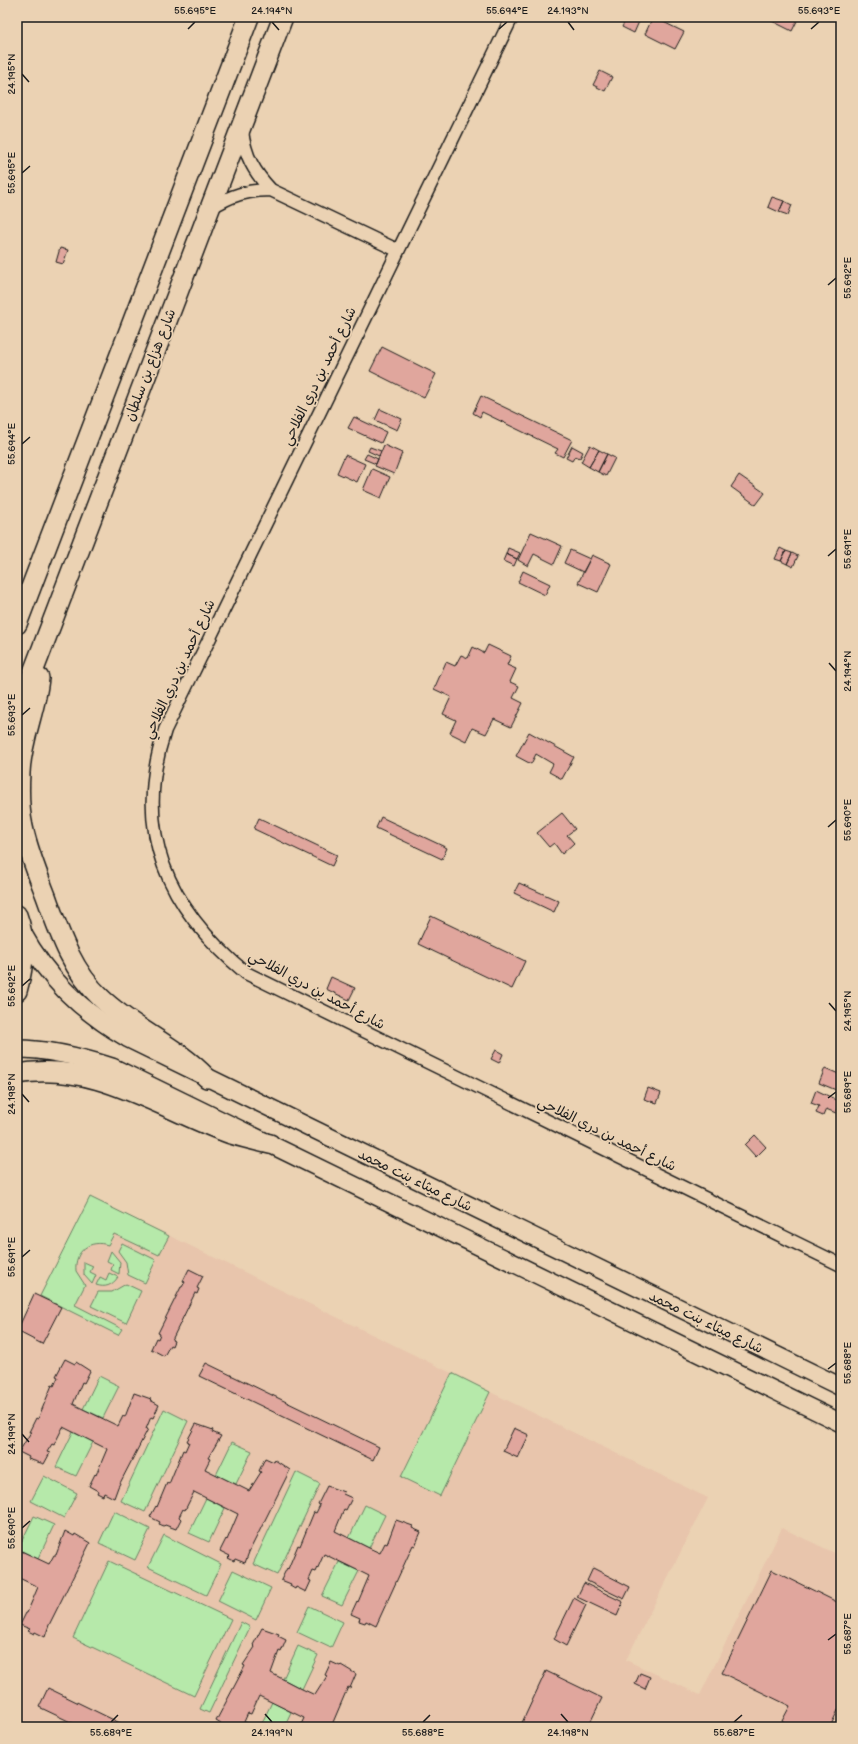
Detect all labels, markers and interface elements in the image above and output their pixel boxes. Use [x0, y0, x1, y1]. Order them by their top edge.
text: 55.695°E [174, 5, 216, 17]
text: 24.194°N [251, 5, 293, 17]
text: 55.694°E [486, 5, 529, 17]
text: 24.193°N [547, 5, 589, 17]
text: 55.693°E [798, 5, 841, 17]
text: 24.195°N [6, 53, 18, 95]
text: 55.695°E [6, 152, 18, 194]
text: 55.692°E [842, 257, 854, 299]
street label: شارع أحمد بن دري الفلاحي [278, 304, 364, 450]
street label: شارع هزاع بن سلطان [121, 306, 180, 424]
text: 55.694°E [6, 422, 18, 465]
text: 55.691°E [842, 528, 854, 569]
street label: شارع أحمد بن دري الفلاحي [139, 597, 222, 743]
text: 24.194°N [842, 650, 854, 692]
text: 55.693°E [6, 693, 18, 736]
text: 55.690°E [842, 798, 854, 841]
street label: شارع أحمد بن دري الفلاحي [244, 947, 388, 1037]
text: 55.692°E [6, 965, 18, 1007]
text: 24.195°N [842, 990, 854, 1032]
text: 55.689°E [842, 1070, 854, 1113]
text: 24.198°N [6, 1073, 18, 1115]
street label: شارع أحمد بن دري الفلاحي [533, 1093, 679, 1179]
street label: شارع ميثاء بنت محمد [355, 1145, 475, 1216]
text: 55.691°E [6, 1236, 18, 1277]
street label: شارع ميثاء بنت محمد [646, 1287, 766, 1358]
text: 55.688°E [842, 1341, 854, 1384]
text: 24.199°N [6, 1413, 18, 1455]
text: 55.690°E [6, 1506, 18, 1549]
text: 55.687°E [842, 1613, 854, 1655]
text: 55.689°E [90, 1727, 133, 1739]
text: 24.199°N [251, 1727, 293, 1739]
text: 55.688°E [402, 1727, 445, 1739]
text: 24.198°N [547, 1727, 589, 1739]
text: 55.687°E [713, 1727, 755, 1739]

